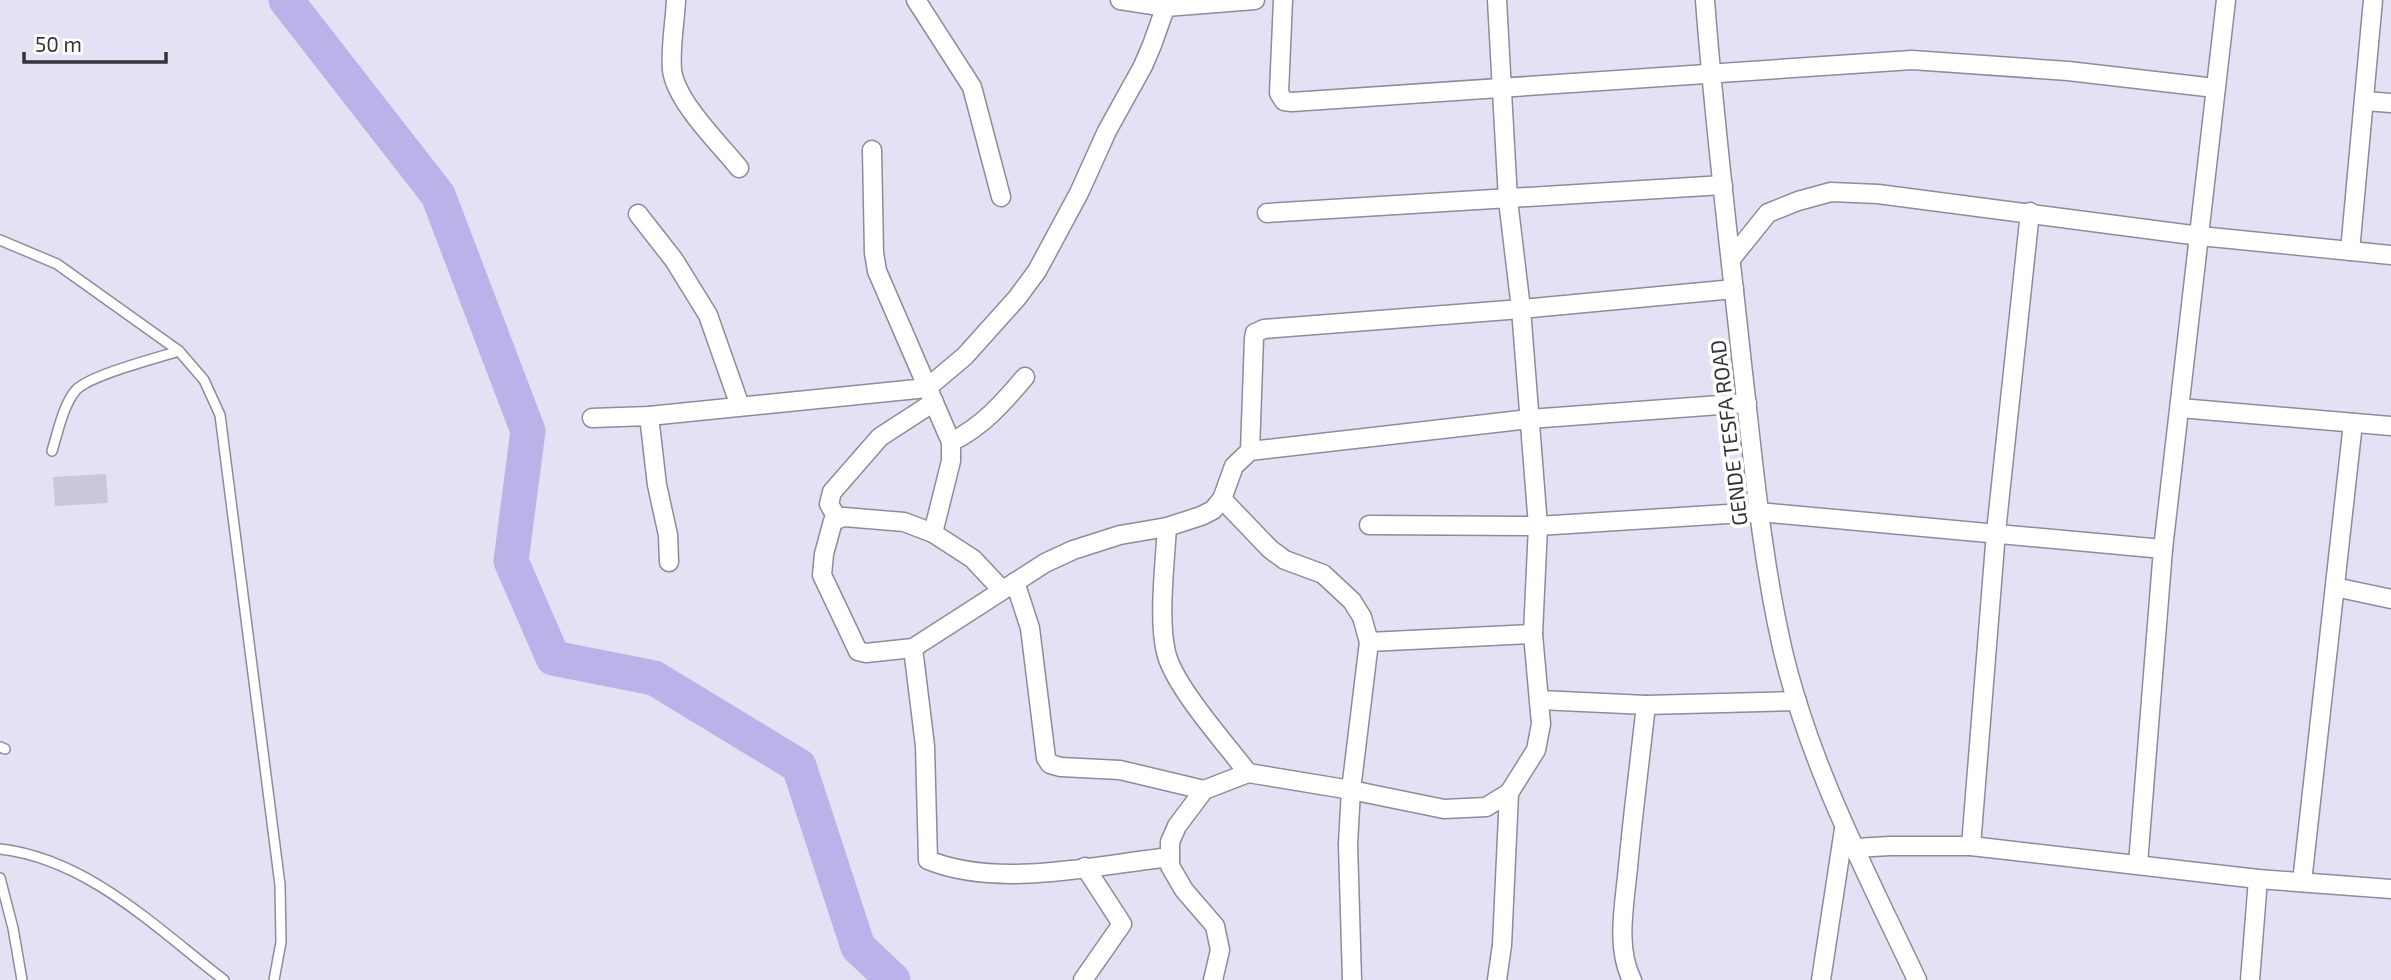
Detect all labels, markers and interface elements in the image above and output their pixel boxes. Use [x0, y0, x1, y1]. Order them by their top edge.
scale bar [24, 21, 166, 65]
text: 50 m [35, 31, 82, 56]
street label: GENDE TESFA ROAD [1704, 339, 1752, 527]

